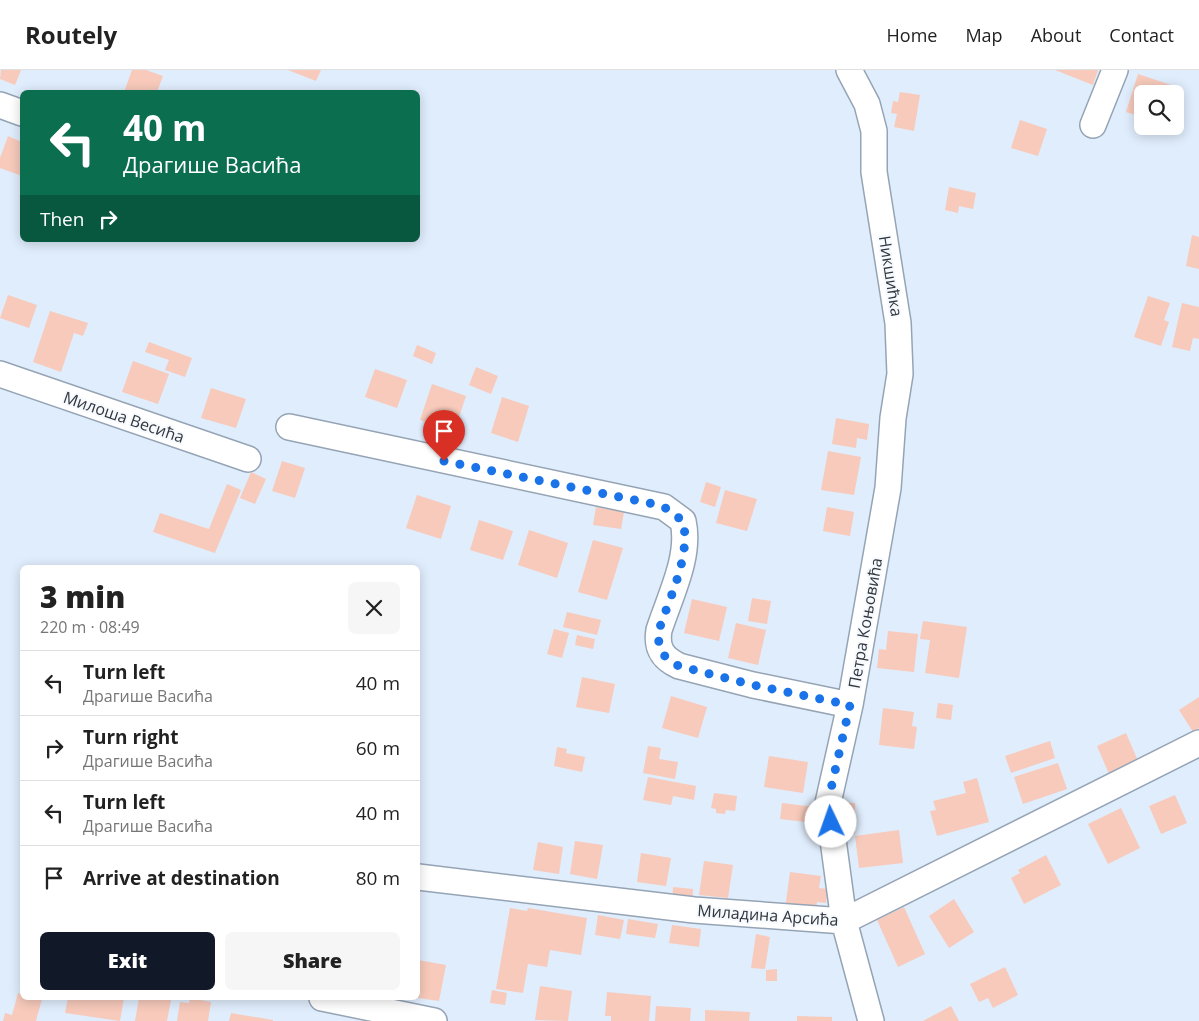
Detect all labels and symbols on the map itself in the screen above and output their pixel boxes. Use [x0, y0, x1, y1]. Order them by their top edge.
street label: Никшићка [874, 234, 908, 318]
street label: Милоша Весића [61, 386, 187, 448]
pin [423, 410, 465, 461]
street label: Петра Коњовића [843, 556, 887, 690]
position arrow [804, 795, 856, 847]
street label: Миладина Арсића [697, 899, 839, 931]

